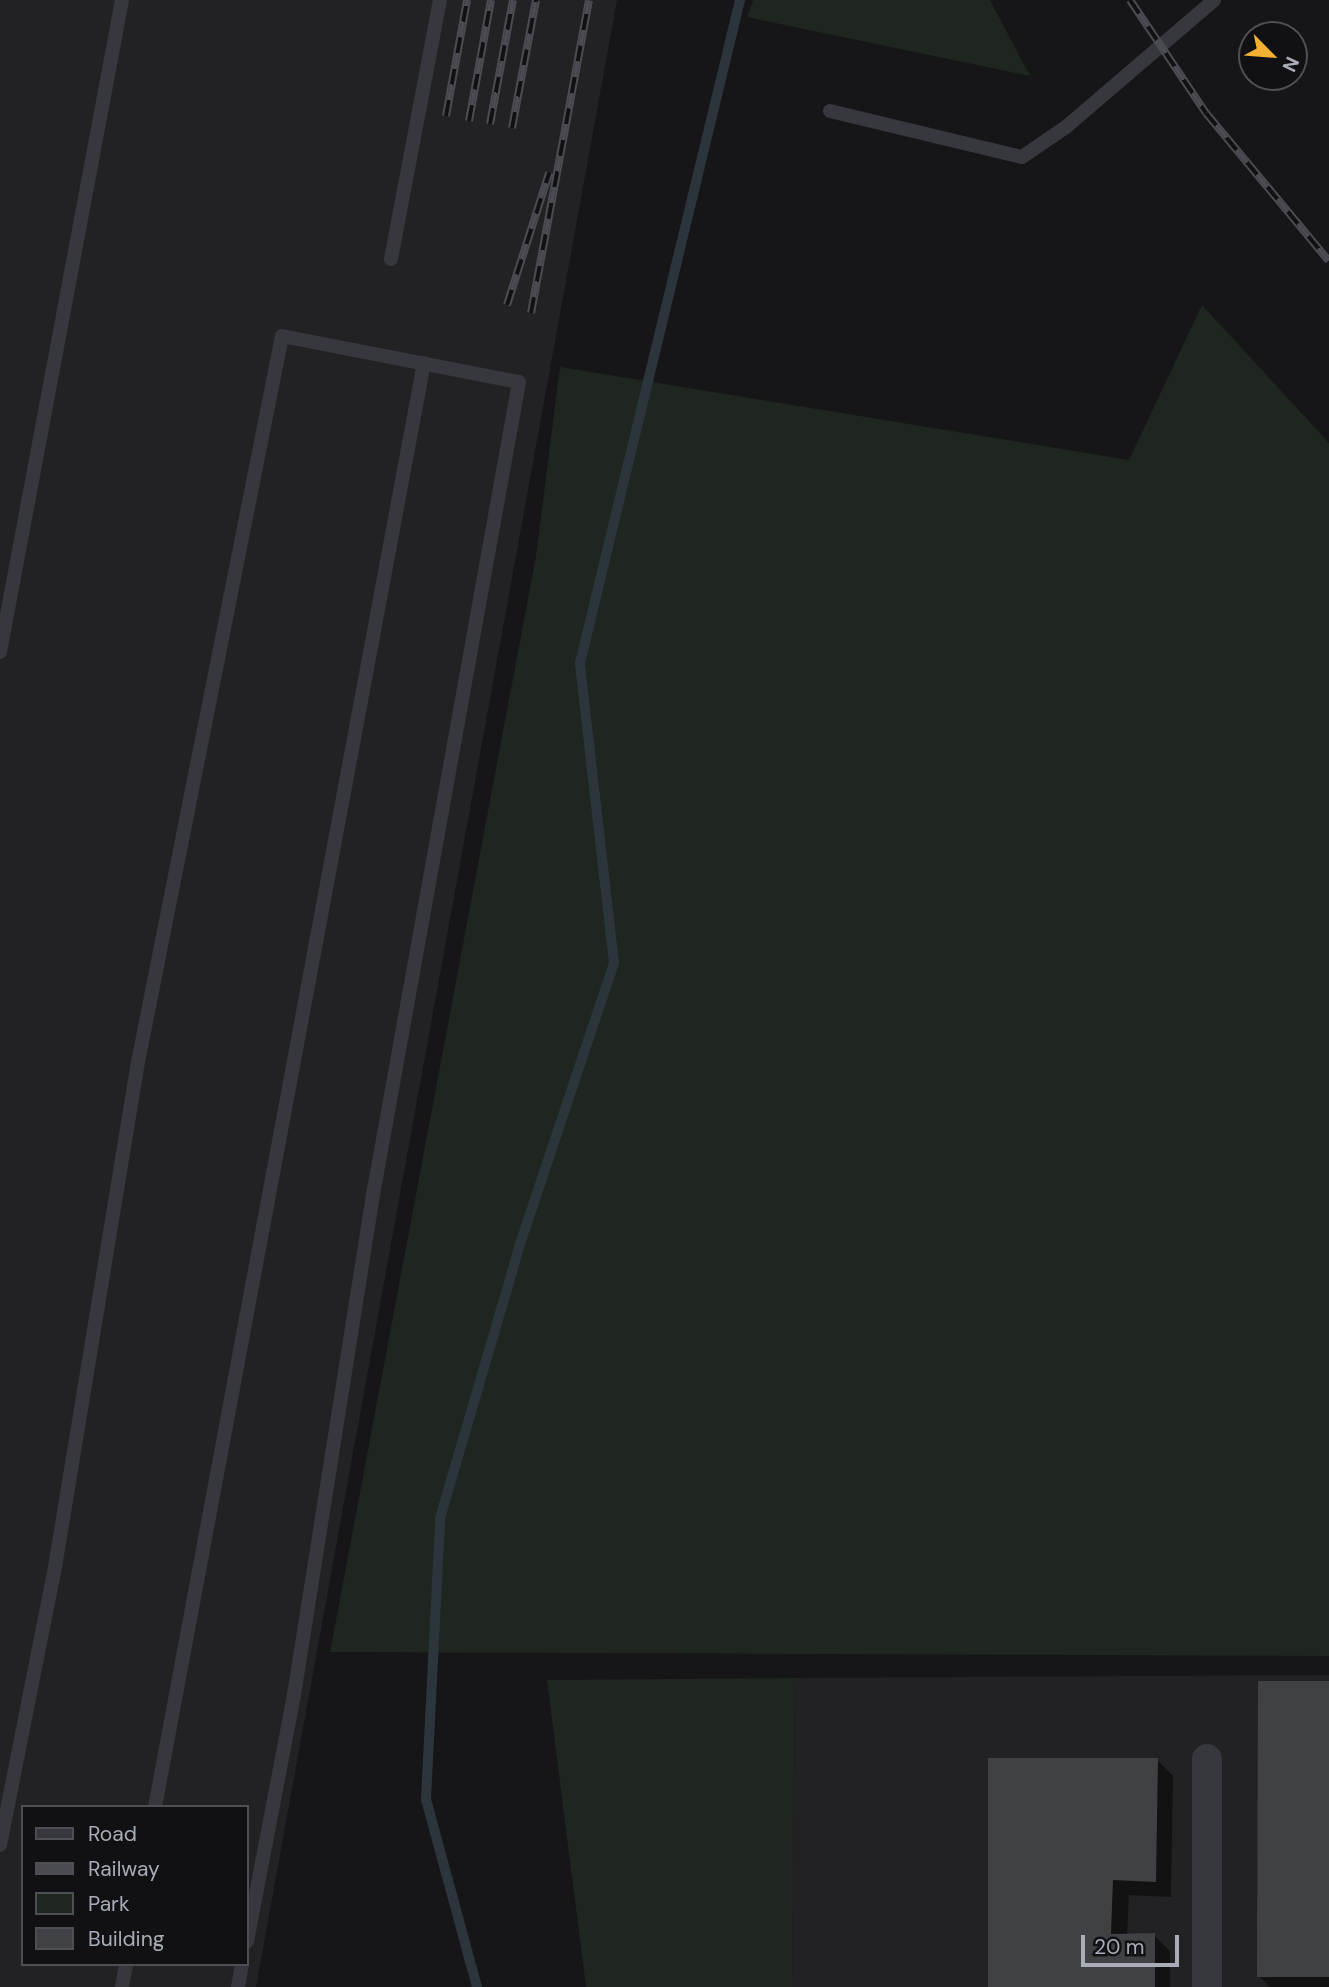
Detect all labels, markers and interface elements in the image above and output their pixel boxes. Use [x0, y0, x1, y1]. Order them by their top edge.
north arrow [1238, 21, 1308, 91]
text: N [1276, 53, 1305, 76]
legend [21, 1805, 248, 1966]
text: Road [88, 1820, 137, 1848]
text: Railway [88, 1855, 160, 1883]
text: Park [88, 1890, 129, 1918]
scale bar [1084, 1920, 1182, 1964]
text: Building [88, 1925, 164, 1953]
text: 20 m [1094, 1933, 1145, 1961]

